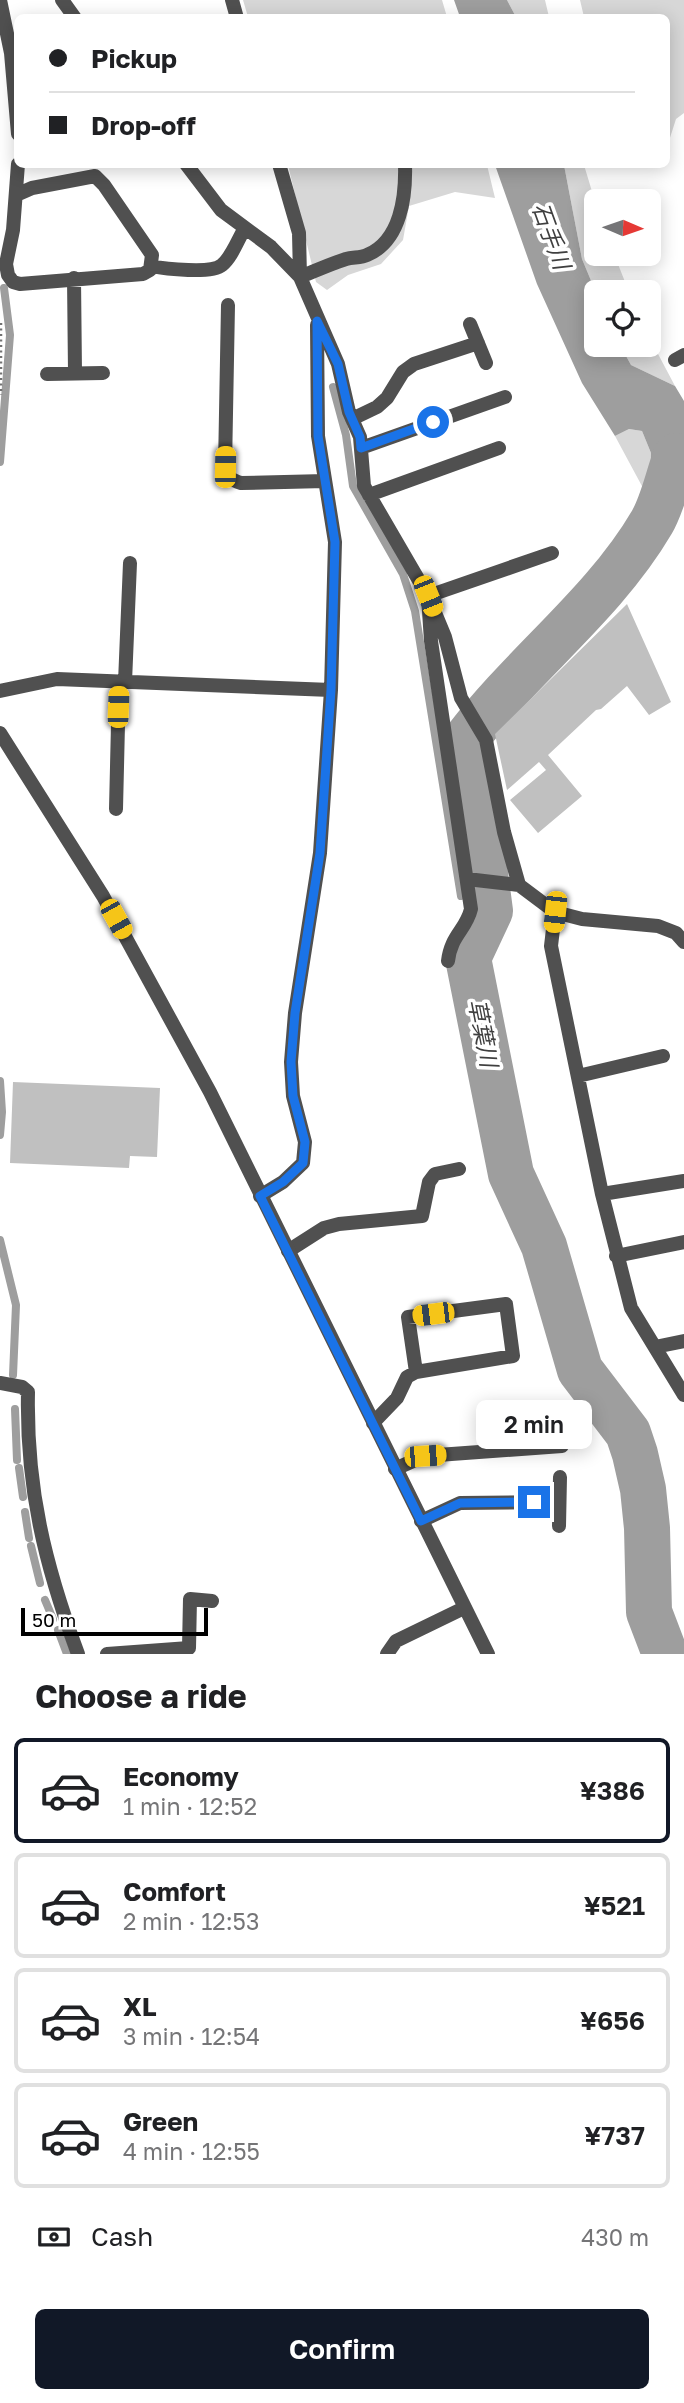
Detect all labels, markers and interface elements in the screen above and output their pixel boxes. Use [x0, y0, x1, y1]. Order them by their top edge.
text: Pickup [91, 43, 177, 74]
text: Drop-off [91, 110, 196, 141]
north arrow [584, 189, 662, 266]
map controls [584, 189, 661, 357]
water label: 石手川 [527, 198, 578, 276]
button: locate [584, 280, 661, 357]
route start [417, 406, 449, 438]
car [215, 446, 236, 488]
car [411, 573, 446, 619]
car [107, 686, 130, 728]
car [543, 890, 568, 934]
car [97, 896, 136, 942]
water label: 草葉川 [464, 996, 505, 1072]
car [411, 1301, 456, 1327]
callout: 2 min [476, 1400, 592, 1450]
text: 2 min [504, 1410, 564, 1438]
car [404, 1444, 447, 1468]
route end [518, 1486, 550, 1518]
scale bar [21, 1605, 208, 1637]
text: 50 m [32, 1608, 76, 1631]
text: Choose a ride [35, 1677, 247, 1715]
icon: car [39, 1759, 102, 1822]
text: Economy [123, 1761, 239, 1792]
text: ¥386 [580, 1775, 645, 1806]
text: 1 min · 12:52 [123, 1792, 257, 1820]
icon: car [39, 1874, 102, 1937]
text: Comfort [123, 1876, 226, 1907]
text: ¥521 [584, 1890, 645, 1921]
text: 2 min · 12:53 [123, 1907, 259, 1935]
icon: car [39, 1989, 102, 2052]
text: XL [123, 1991, 157, 2022]
text: ¥656 [580, 2005, 645, 2036]
text: 3 min · 12:54 [123, 2022, 260, 2050]
icon: car [39, 2104, 102, 2167]
text: Green [123, 2106, 198, 2137]
text: ¥737 [584, 2120, 645, 2151]
text: 4 min · 12:55 [123, 2137, 260, 2165]
icon: cash [35, 2218, 73, 2256]
text: Cash [91, 2221, 153, 2252]
text: 430 m [581, 2223, 649, 2251]
button: Confirm [35, 2309, 649, 2389]

